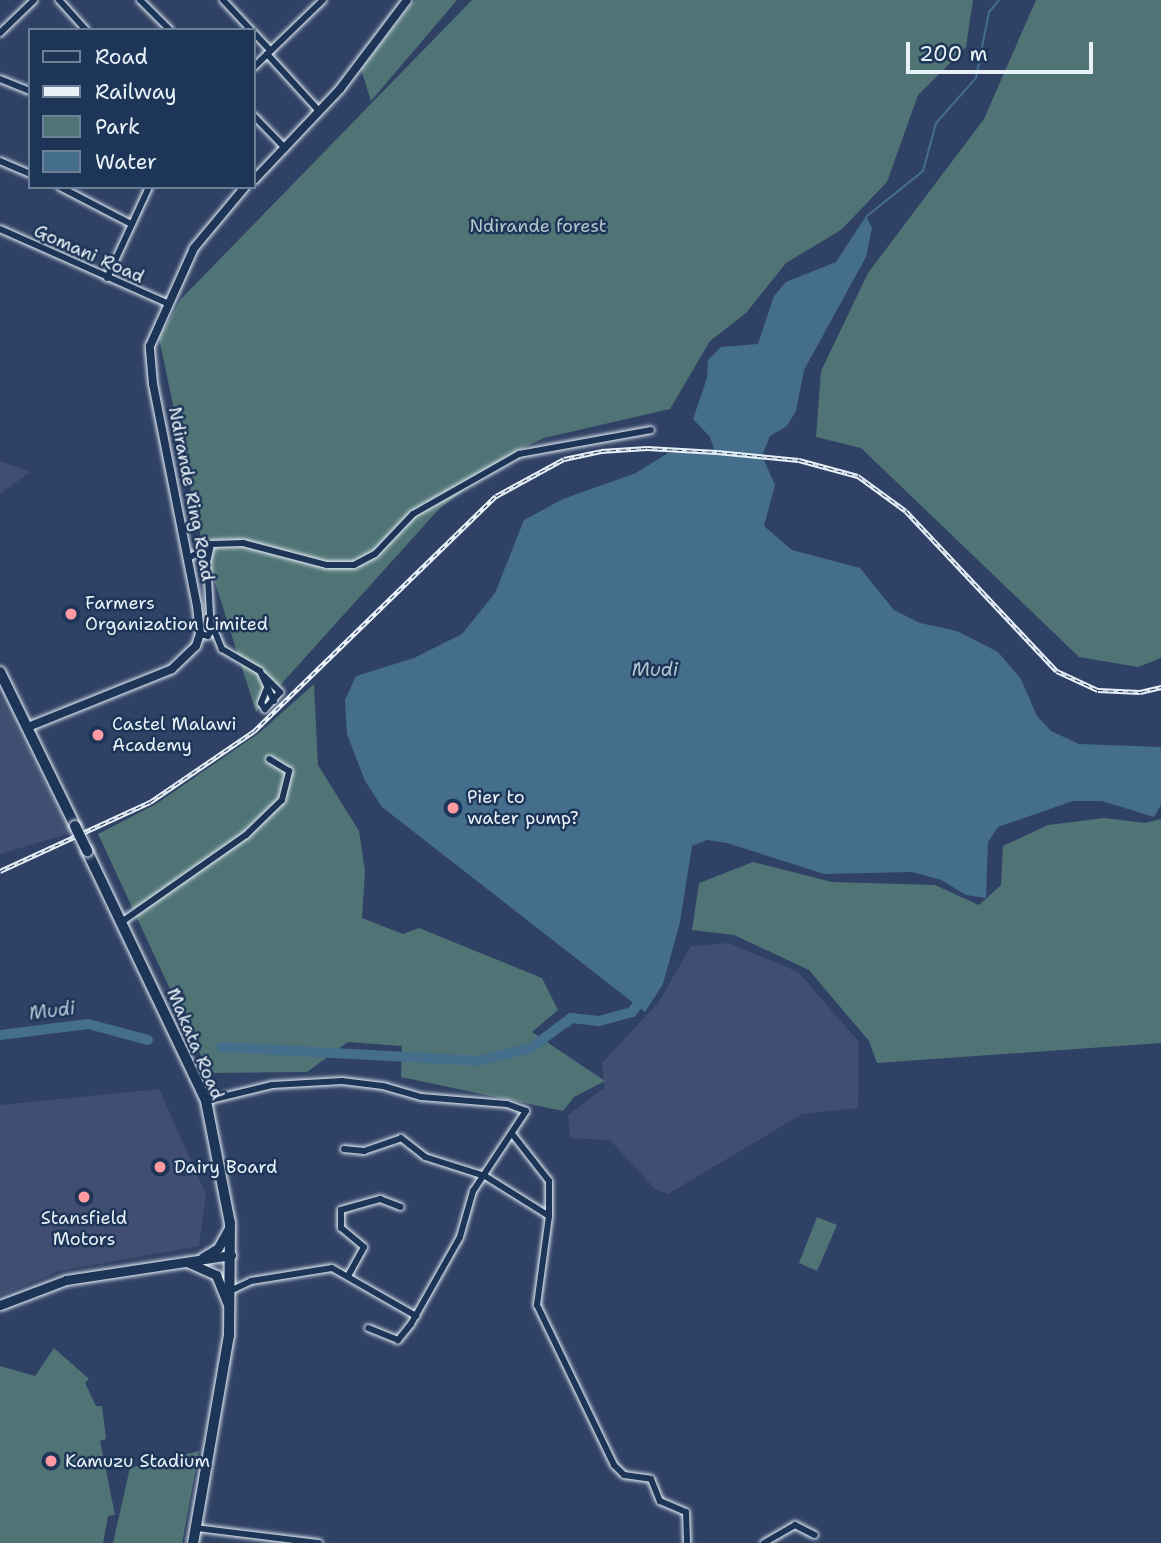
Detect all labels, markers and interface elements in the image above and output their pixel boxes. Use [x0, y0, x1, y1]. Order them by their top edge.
legend [28, 28, 256, 189]
scale bar [909, 28, 1096, 72]
text: 200 m [919, 40, 988, 68]
text: Road [95, 43, 148, 71]
text: Railway [95, 78, 177, 106]
text: Park [95, 113, 140, 141]
text: Water [95, 148, 157, 176]
park label: Ndirande forest [469, 215, 607, 237]
street label: Gomani Road [31, 220, 147, 288]
street label: Ndirande Ring Road [163, 405, 219, 583]
place label: Farmers Organization Limited [85, 593, 268, 636]
marker: Farmers Organization Limited [63, 606, 79, 622]
water label: Mudi [632, 659, 678, 681]
place label: Castel Malawi Academy [112, 714, 237, 756]
marker: Castel Malawi Academy [90, 727, 106, 743]
place label: Pier to water pump? [467, 787, 578, 830]
marker: Pier to water pump? [445, 800, 461, 816]
street label: Makata Road [162, 985, 228, 1103]
water label: Mudi [28, 997, 76, 1025]
place label: Dairy Board [174, 1156, 277, 1178]
marker: Dairy Board [152, 1159, 168, 1175]
marker: Stansfield Motors [76, 1189, 92, 1205]
place label: Stansfield Motors [41, 1208, 127, 1250]
place label: Kamuzu Stadium [65, 1450, 210, 1472]
marker: Kamuzu Stadium [43, 1453, 59, 1469]

